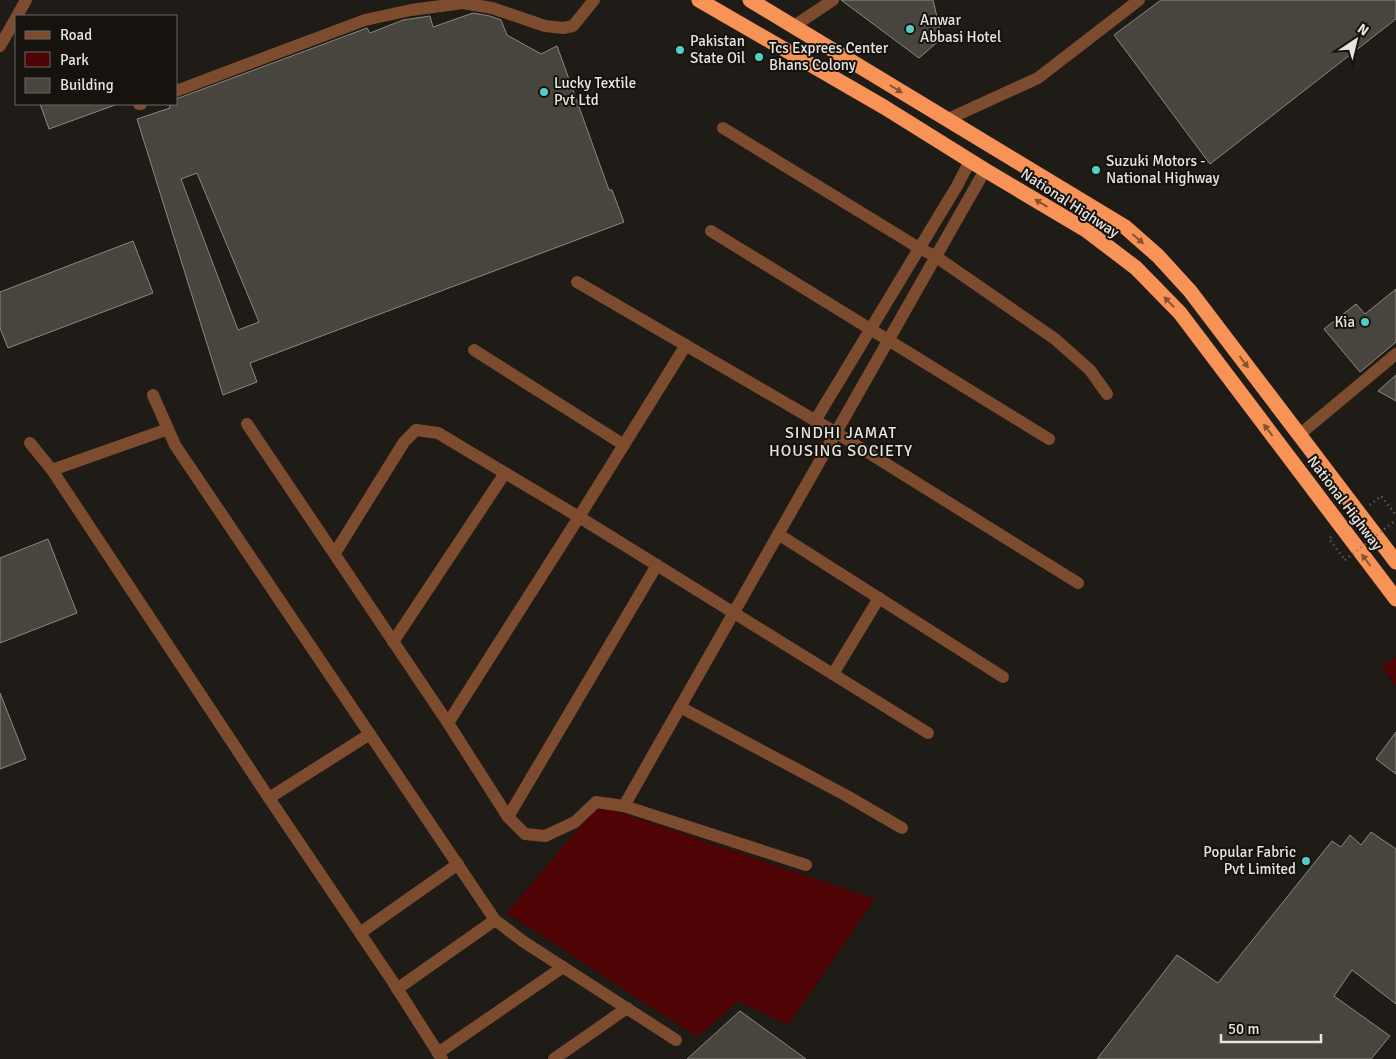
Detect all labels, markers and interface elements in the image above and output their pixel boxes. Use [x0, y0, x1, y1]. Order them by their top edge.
place label: Anwar Abbasi Hotel [920, 11, 1001, 46]
legend [15, 15, 178, 105]
north arrow [1331, 15, 1381, 65]
text: N [1354, 20, 1372, 40]
marker: Anwar Abbasi Hotel [904, 23, 916, 35]
text: Road [60, 26, 92, 44]
place label: Pakistan State Oil [690, 32, 745, 67]
place label: Tcs Exprees Center Bhans Colony [769, 39, 889, 74]
marker: Pakistan State Oil [674, 44, 686, 56]
text: Park [60, 51, 89, 69]
marker: Tcs Exprees Center Bhans Colony [753, 51, 765, 63]
place label: Lucky Textile Pvt Ltd [554, 74, 636, 109]
text: Building [60, 76, 114, 94]
one-way arrow [890, 84, 903, 94]
marker: Lucky Textile Pvt Ltd [538, 86, 550, 98]
place label: Suzuki Motors - National Highway [1106, 152, 1220, 187]
marker: Suzuki Motors - National Highway [1090, 164, 1102, 176]
street label: National Highway [1017, 165, 1123, 241]
one-way arrow [1034, 199, 1047, 208]
one-way arrow [1132, 233, 1144, 245]
one-way arrow [1163, 296, 1175, 308]
place label: Kia [1334, 313, 1355, 331]
marker: Kia [1359, 316, 1371, 328]
one-way arrow [1239, 355, 1250, 368]
district label: SINDHI JAMAT HOUSING SOCIETY [769, 423, 913, 461]
one-way arrow [1263, 424, 1274, 437]
street label: National Highway [1304, 452, 1386, 554]
one-way arrow [1361, 554, 1372, 567]
place label: Popular Fabric Pvt Limited [1203, 843, 1296, 878]
marker: Popular Fabric Pvt Limited [1300, 855, 1312, 867]
scale bar [1221, 1012, 1321, 1044]
text: 50 m [1228, 1020, 1259, 1038]

